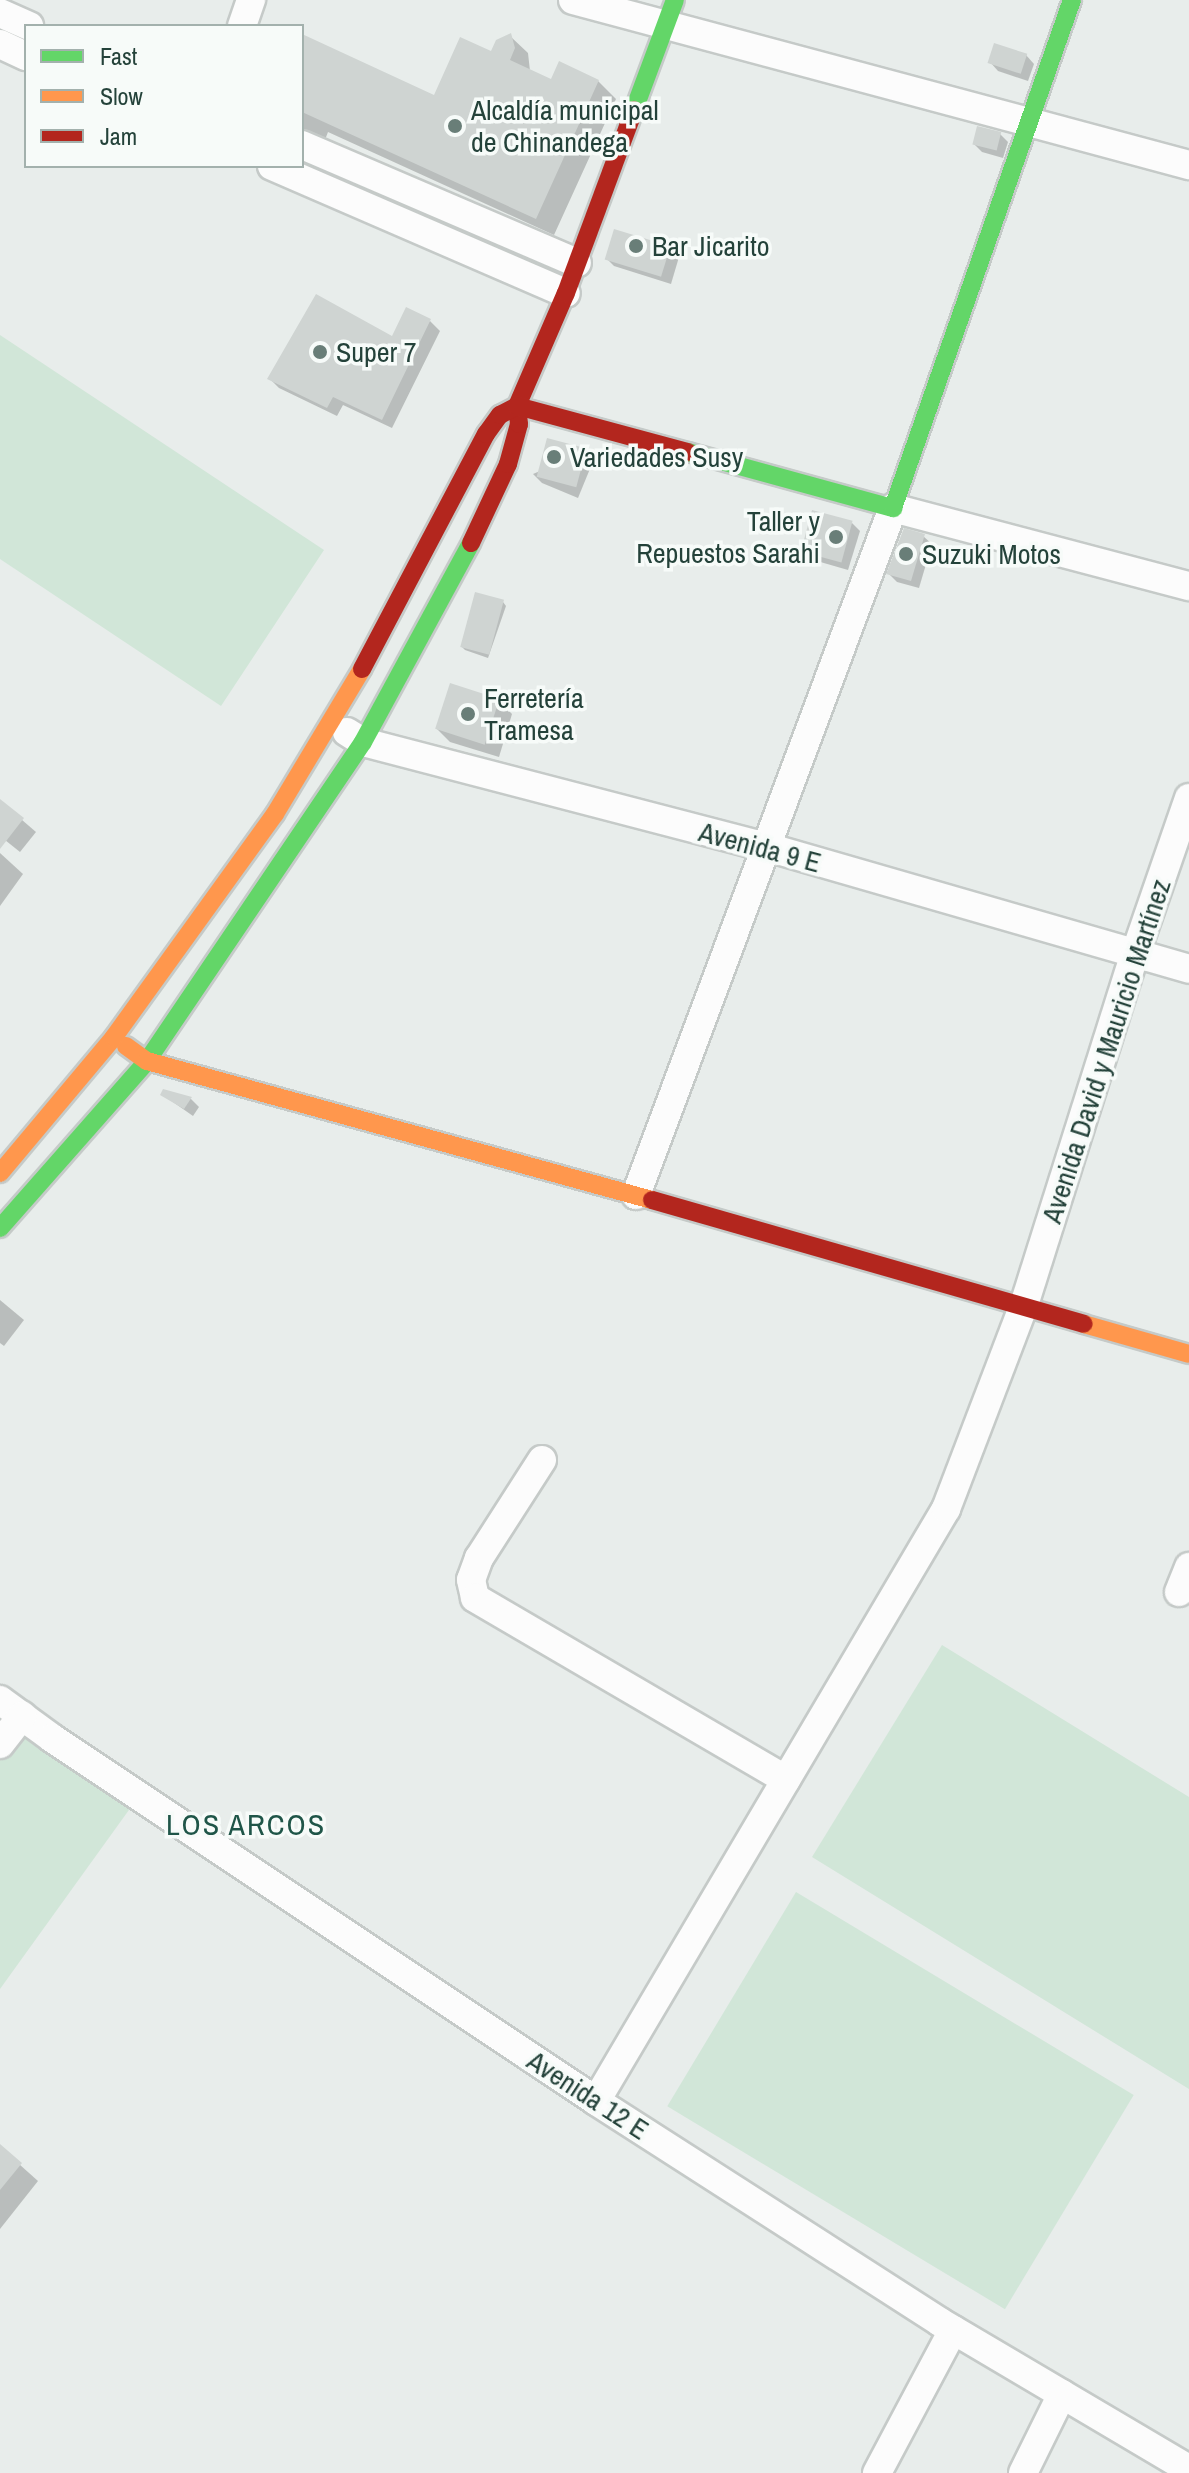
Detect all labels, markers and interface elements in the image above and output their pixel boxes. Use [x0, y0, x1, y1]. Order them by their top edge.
legend [24, 24, 304, 168]
text: Fast [100, 40, 137, 72]
text: Slow [100, 80, 143, 112]
place label: Alcaldía municipal de Chinandega [471, 93, 659, 159]
marker: Alcaldía municipal de Chinandega [446, 117, 464, 135]
text: Jam [100, 120, 137, 152]
place label: Bar Jicarito [652, 229, 769, 263]
marker: Bar Jicarito [627, 237, 645, 255]
place label: Super 7 [336, 335, 416, 369]
marker: Super 7 [311, 343, 329, 361]
place label: Variedades Susy [570, 440, 743, 474]
marker: Variedades Susy [545, 448, 563, 466]
place label: Taller y Repuestos Sarahi [636, 504, 820, 570]
marker: Taller y Repuestos Sarahi [827, 528, 845, 546]
place label: Suzuki Motos [922, 537, 1061, 571]
marker: Suzuki Motos [897, 545, 915, 563]
place label: Ferretería Tramesa [484, 681, 584, 747]
marker: Ferretería Tramesa [459, 705, 477, 723]
street label: Avenida 9 E [695, 815, 825, 879]
street label: Avenida David y Mauricio Martínez [1034, 875, 1178, 1227]
district label: LOS ARCOS [165, 1806, 327, 1842]
street label: Avenida 12 E [521, 2043, 655, 2147]

